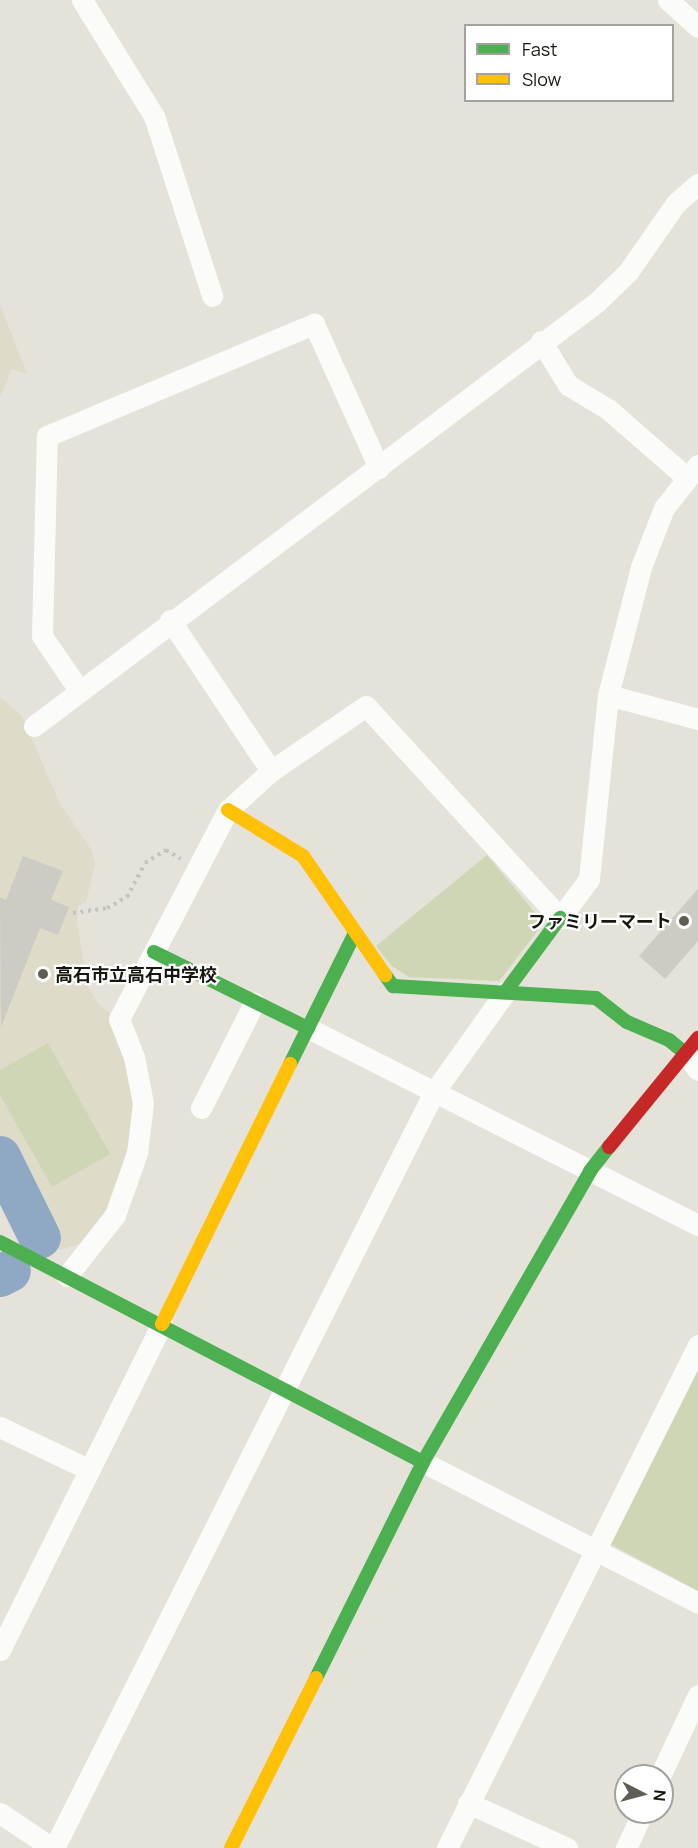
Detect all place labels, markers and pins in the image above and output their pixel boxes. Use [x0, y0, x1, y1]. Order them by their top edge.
place label: ファミリーマート [528, 910, 672, 932]
marker: ファミリーマート [677, 914, 691, 928]
place label: 高石市立高石中学校 [55, 963, 217, 985]
marker: 高石市立高石中学校 [36, 967, 50, 981]

